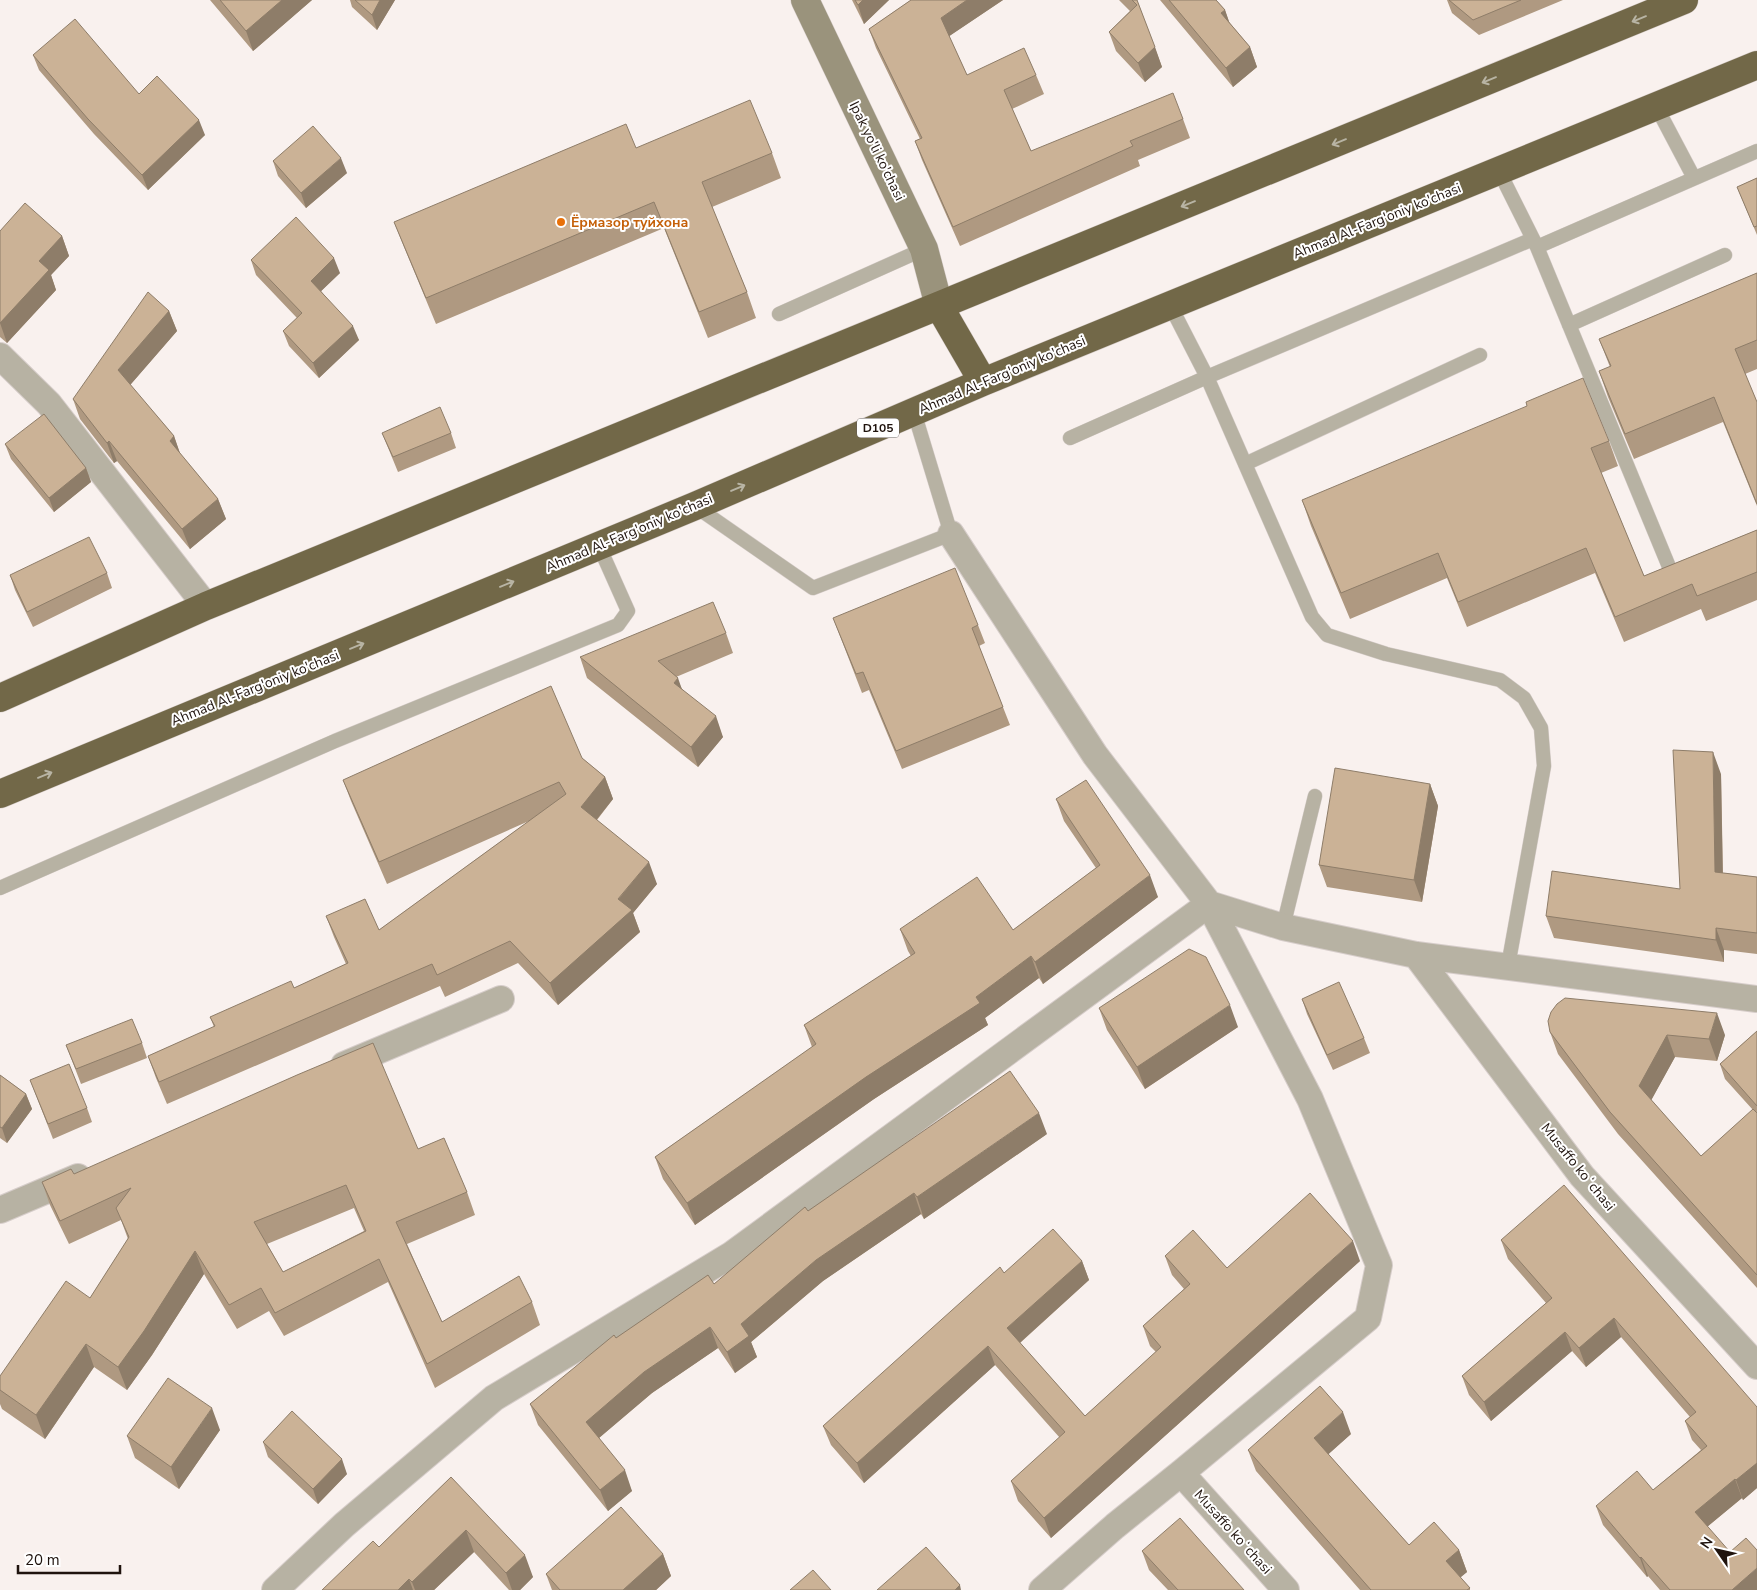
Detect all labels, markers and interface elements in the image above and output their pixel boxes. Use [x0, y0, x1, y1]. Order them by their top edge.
one-way arrow [1632, 14, 1647, 24]
one-way arrow [1482, 76, 1497, 86]
street label: Ipak yo'li ko'chasi [845, 98, 909, 204]
one-way arrow [1332, 138, 1347, 147]
street label: Ahmad Al-Farg'oniy ko'chasi [1290, 179, 1464, 263]
one-way arrow [1181, 200, 1196, 209]
place label: Ёрмазор туйхона [571, 213, 688, 232]
marker: Ёрмазор туйхона [555, 216, 567, 228]
street label: Ahmad Al-Farg'oniy ko'chasi [916, 331, 1088, 419]
road number: D105 [857, 418, 899, 438]
one-way arrow [730, 482, 745, 492]
street label: Ahmad Al-Farg'oniy ko'chasi [543, 489, 715, 577]
one-way arrow [499, 579, 514, 588]
one-way arrow [349, 641, 364, 651]
street label: Ahmad Al-Farg'oniy ko'chasi [168, 646, 342, 730]
one-way arrow [37, 770, 52, 780]
street label: Musaffo koʻchasi [1537, 1119, 1619, 1215]
street label: Musaffo koʻchasi [1190, 1486, 1276, 1578]
north arrow [1692, 1525, 1742, 1575]
text: N [1696, 1533, 1717, 1553]
scale bar [18, 1542, 120, 1574]
text: 20 m [25, 1550, 60, 1570]

